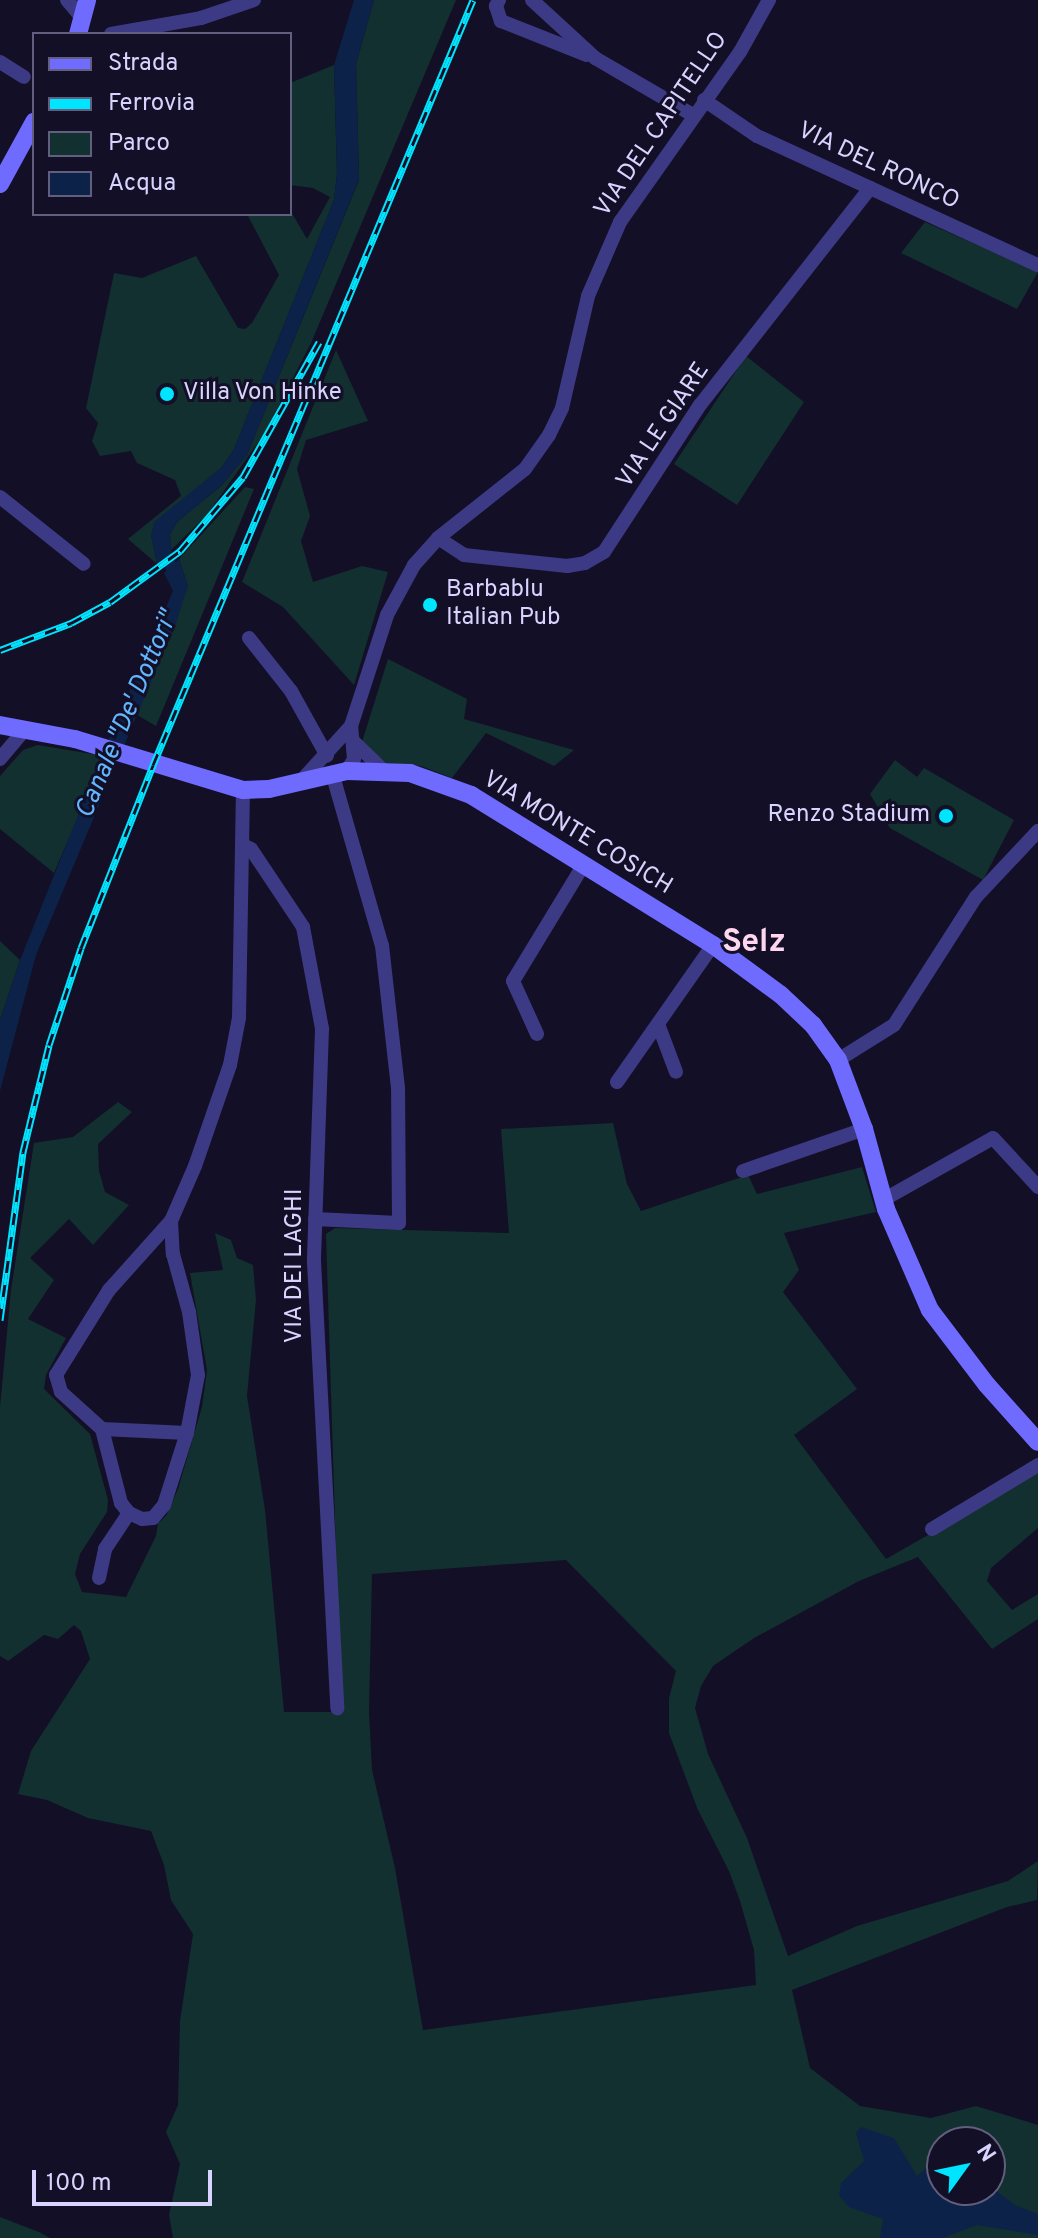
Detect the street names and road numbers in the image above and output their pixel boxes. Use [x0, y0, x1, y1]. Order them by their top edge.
street label: VIA DEL CAPITELLO [589, 26, 735, 224]
street label: VIA DEL RONCO [792, 117, 964, 217]
street label: VIA LE GIARE [611, 357, 717, 495]
street label: VIA MONTE COSICH [476, 766, 678, 902]
street label: VIA DEI LAGHI [282, 1188, 310, 1344]

